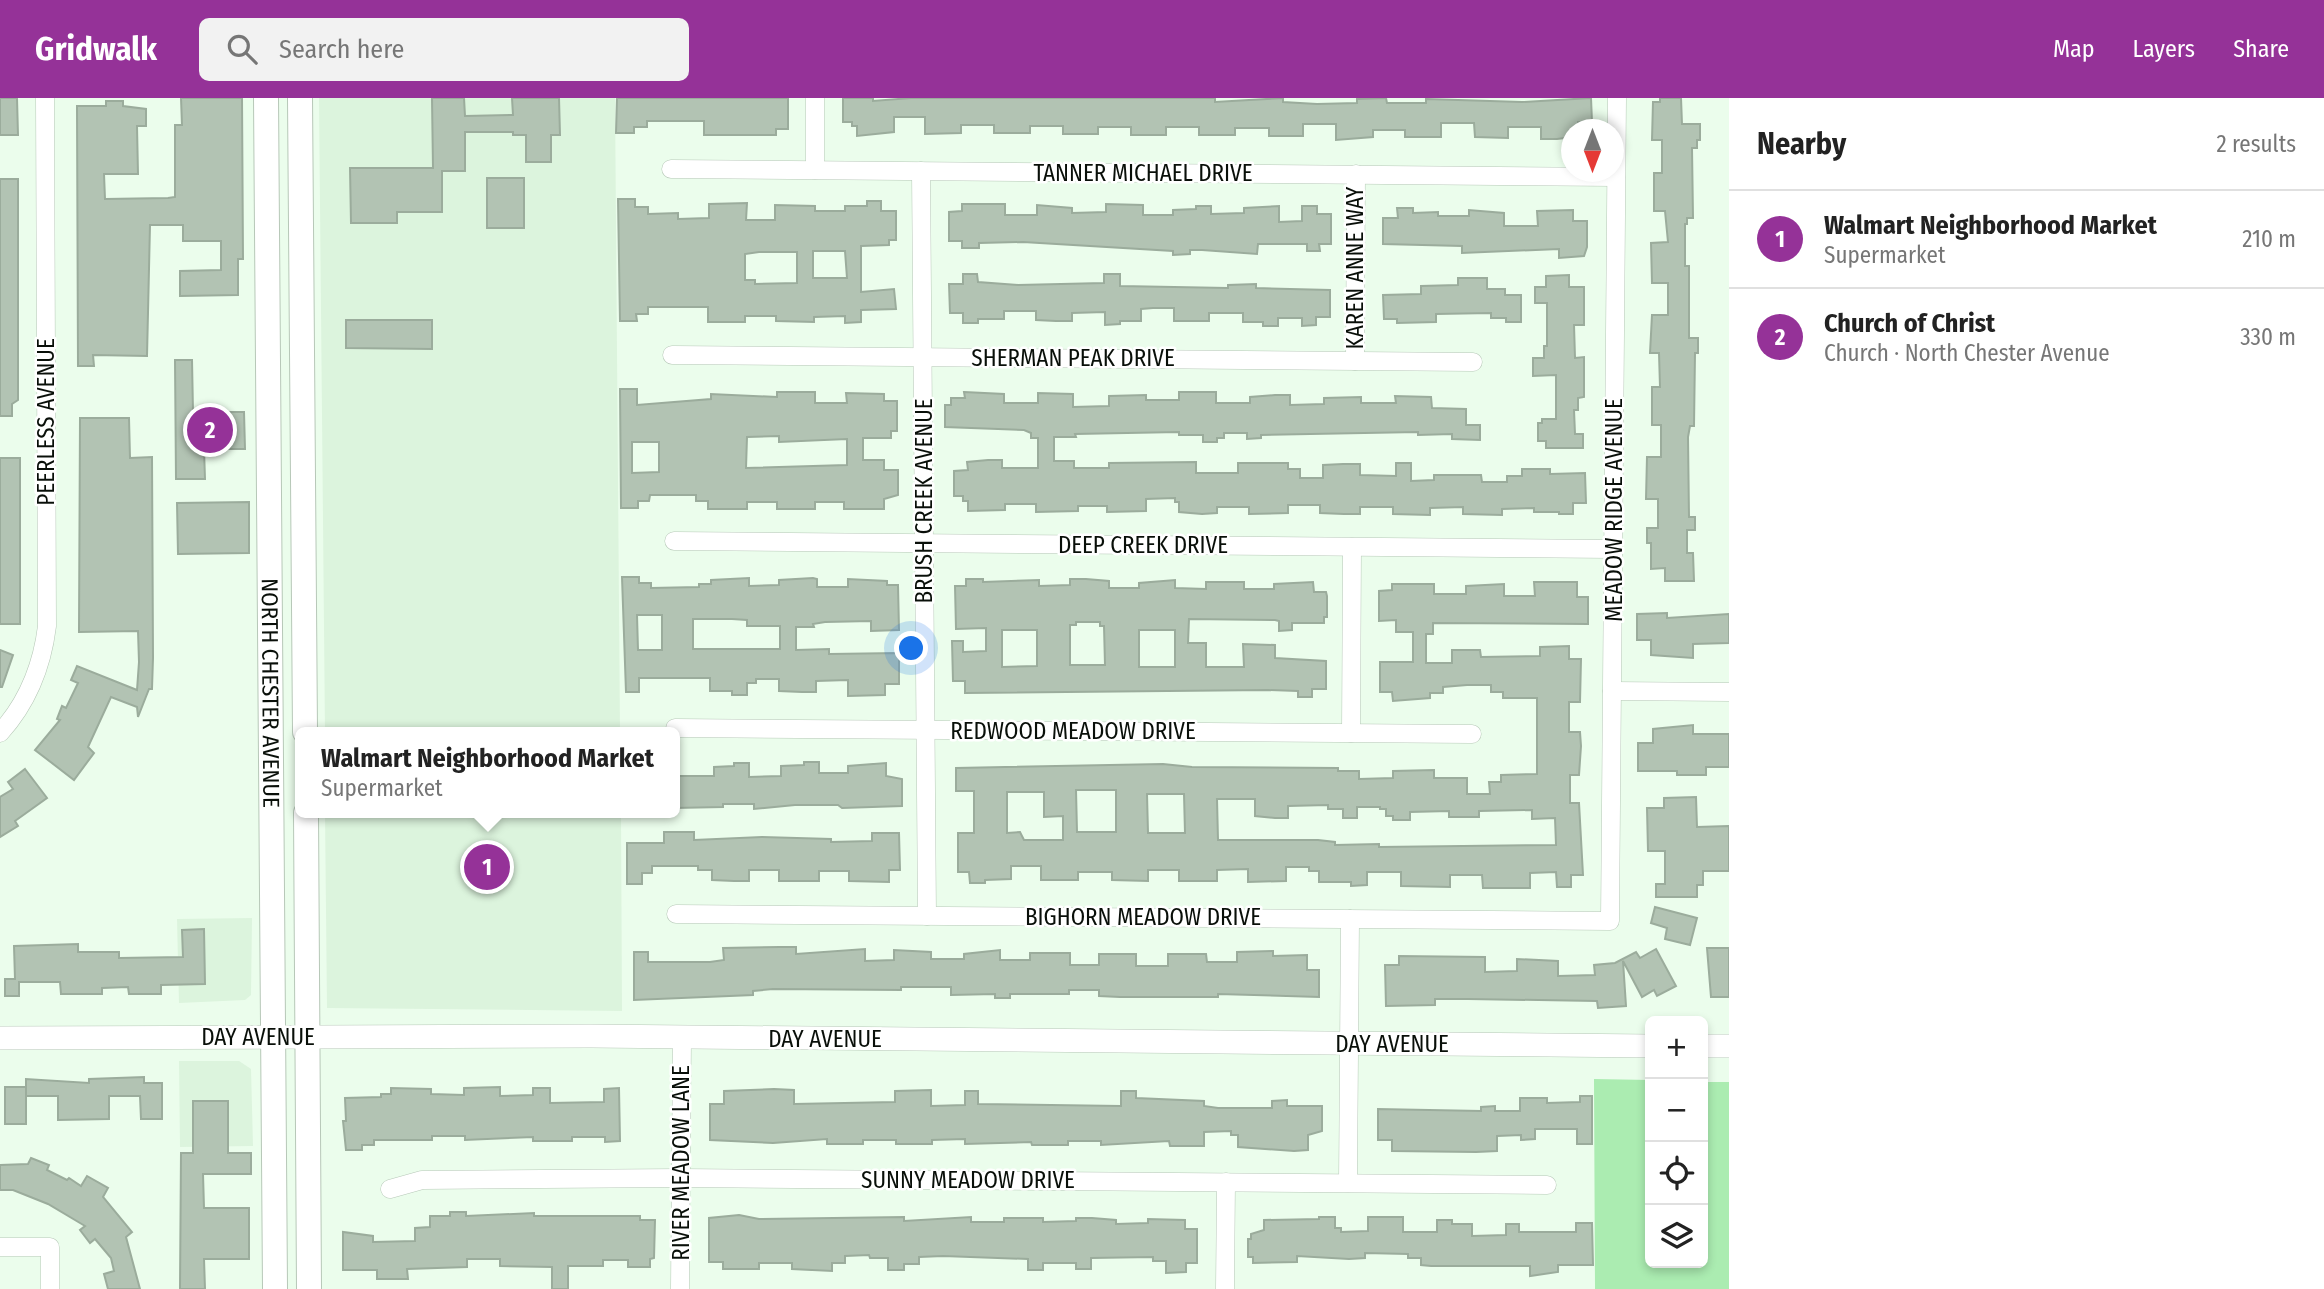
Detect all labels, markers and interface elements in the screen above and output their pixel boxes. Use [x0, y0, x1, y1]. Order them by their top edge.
search box [199, 18, 689, 81]
text: Gridwalk [35, 29, 157, 69]
icon: search [223, 30, 261, 68]
text: Search here [279, 34, 404, 65]
text: Map [2053, 35, 2095, 63]
text: Layers [2133, 35, 2195, 63]
text: Share [2233, 35, 2289, 63]
north arrow [1561, 119, 1624, 182]
text: Nearby [1757, 126, 1846, 162]
text: 2 results [2216, 130, 2296, 158]
street label: TANNER MICHAEL DRIVE [1033, 159, 1253, 187]
street label: KAREN ANNE WAY [1341, 186, 1369, 349]
text: Walmart Neighborhood Market [1824, 210, 2157, 241]
text: 1 [1775, 225, 1785, 253]
text: 210 m [2242, 225, 2296, 253]
text: Supermarket [1824, 241, 1945, 269]
text: Church of Christ [1824, 308, 1995, 339]
text: 2 [1775, 323, 1785, 351]
text: 330 m [2240, 323, 2296, 351]
street label: PEERLESS AVENUE [32, 338, 60, 506]
text: Church · North Chester Avenue [1824, 339, 2110, 367]
street label: SHERMAN PEAK DRIVE [971, 344, 1175, 372]
street label: MEADOW RIDGE AVENUE [1600, 398, 1628, 622]
street label: BRUSH CREEK AVENUE [910, 399, 938, 603]
pin: 2 [187, 404, 233, 456]
street label: DEEP CREEK DRIVE [1058, 531, 1228, 559]
street label: NORTH CHESTER AVENUE [256, 578, 285, 808]
your location [894, 631, 928, 665]
street label: REDWOOD MEADOW DRIVE [950, 717, 1196, 745]
popup [295, 727, 680, 818]
text: Walmart Neighborhood Market [321, 743, 654, 774]
text: Supermarket [321, 774, 443, 802]
pin: 1 [464, 841, 510, 893]
street label: BIGHORN MEADOW DRIVE [1025, 903, 1261, 931]
map controls [1645, 1016, 1708, 1268]
button: + [1645, 1016, 1708, 1079]
street label: DAY AVENUE [201, 1023, 315, 1051]
street label: DAY AVENUE [768, 1025, 882, 1053]
street label: DAY AVENUE [1335, 1030, 1449, 1058]
street label: RIVER MEADOW LANE [667, 1065, 695, 1261]
button: − [1645, 1079, 1708, 1142]
button: locate [1645, 1142, 1708, 1205]
street label: SUNNY MEADOW DRIVE [861, 1166, 1075, 1194]
button: layers [1645, 1205, 1708, 1268]

